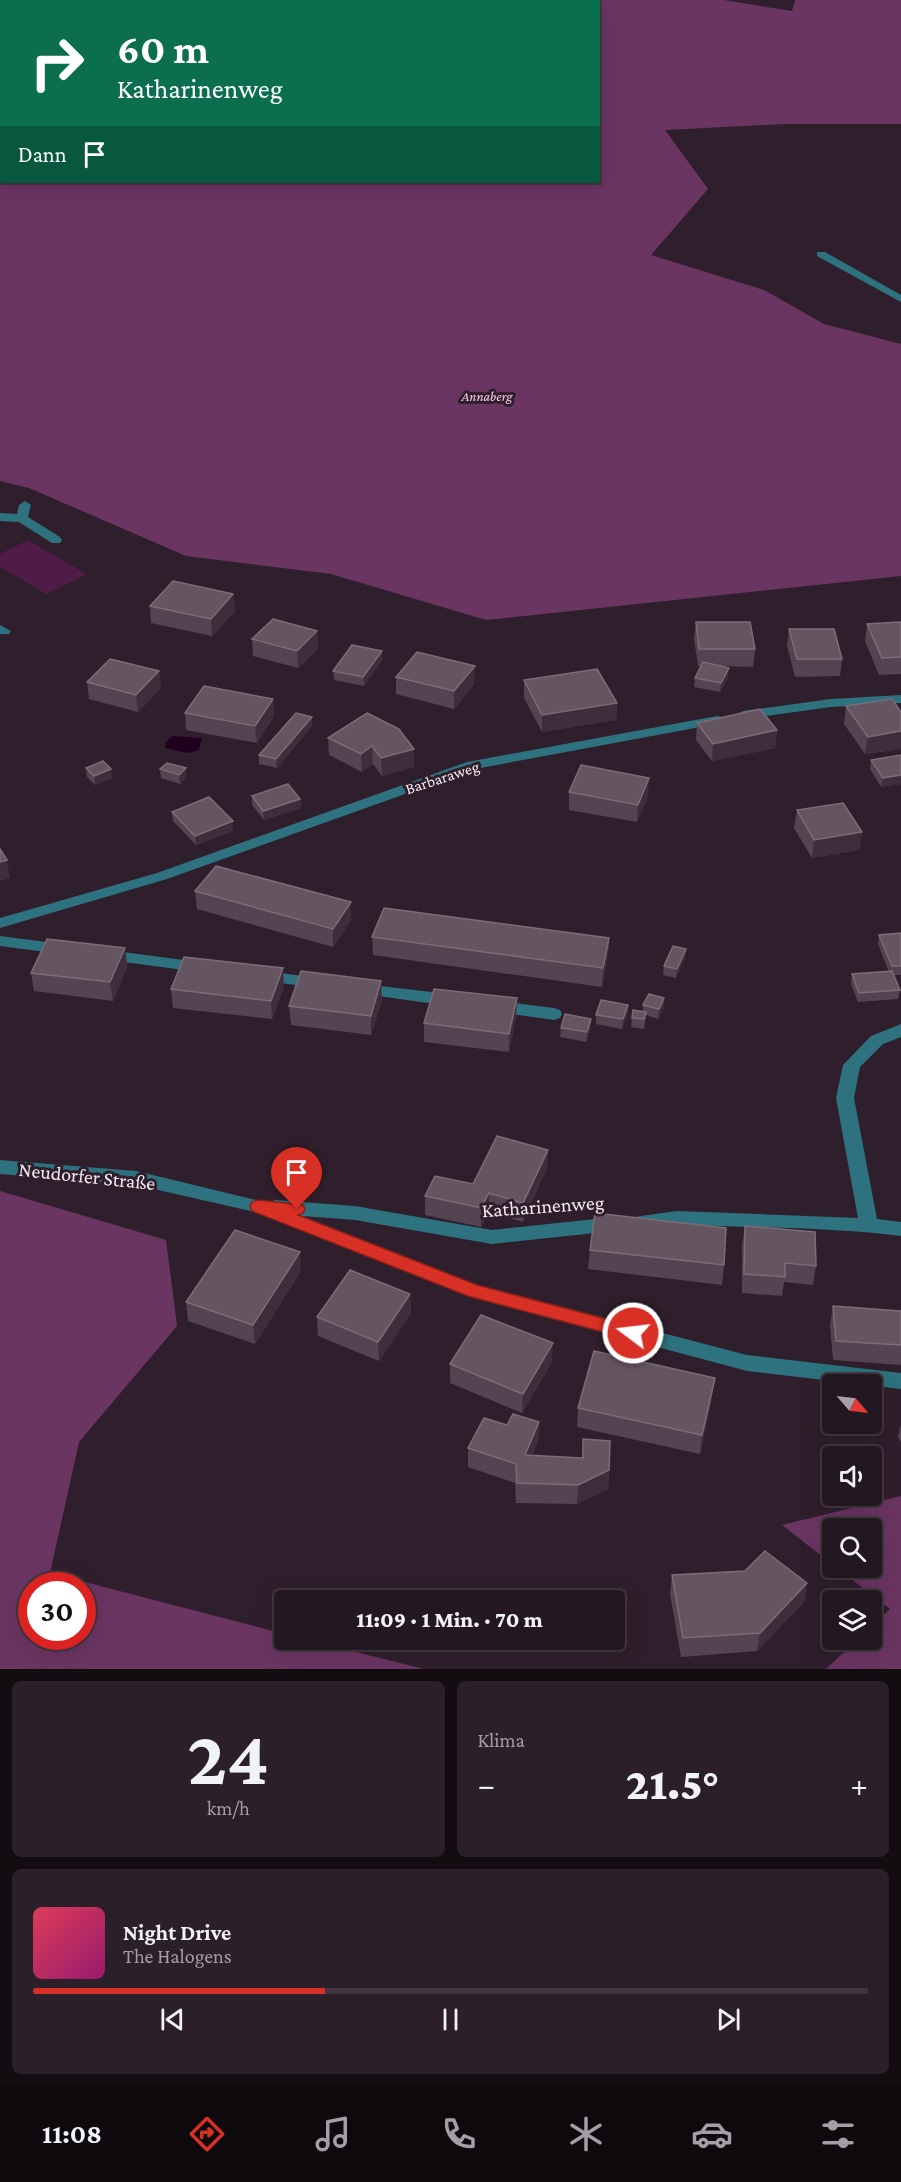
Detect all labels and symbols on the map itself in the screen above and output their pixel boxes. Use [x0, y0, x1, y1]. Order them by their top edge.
park label: Annaberg [460, 388, 513, 404]
street label: Barbaraweg [403, 757, 482, 798]
pin [271, 1147, 322, 1209]
street label: Neudorfer Straße [18, 1158, 157, 1194]
street label: Katharinenweg [481, 1191, 605, 1222]
position arrow [601, 1301, 665, 1365]
north arrow [822, 1374, 882, 1434]
speed limit sign: 30 [18, 1572, 96, 1650]

